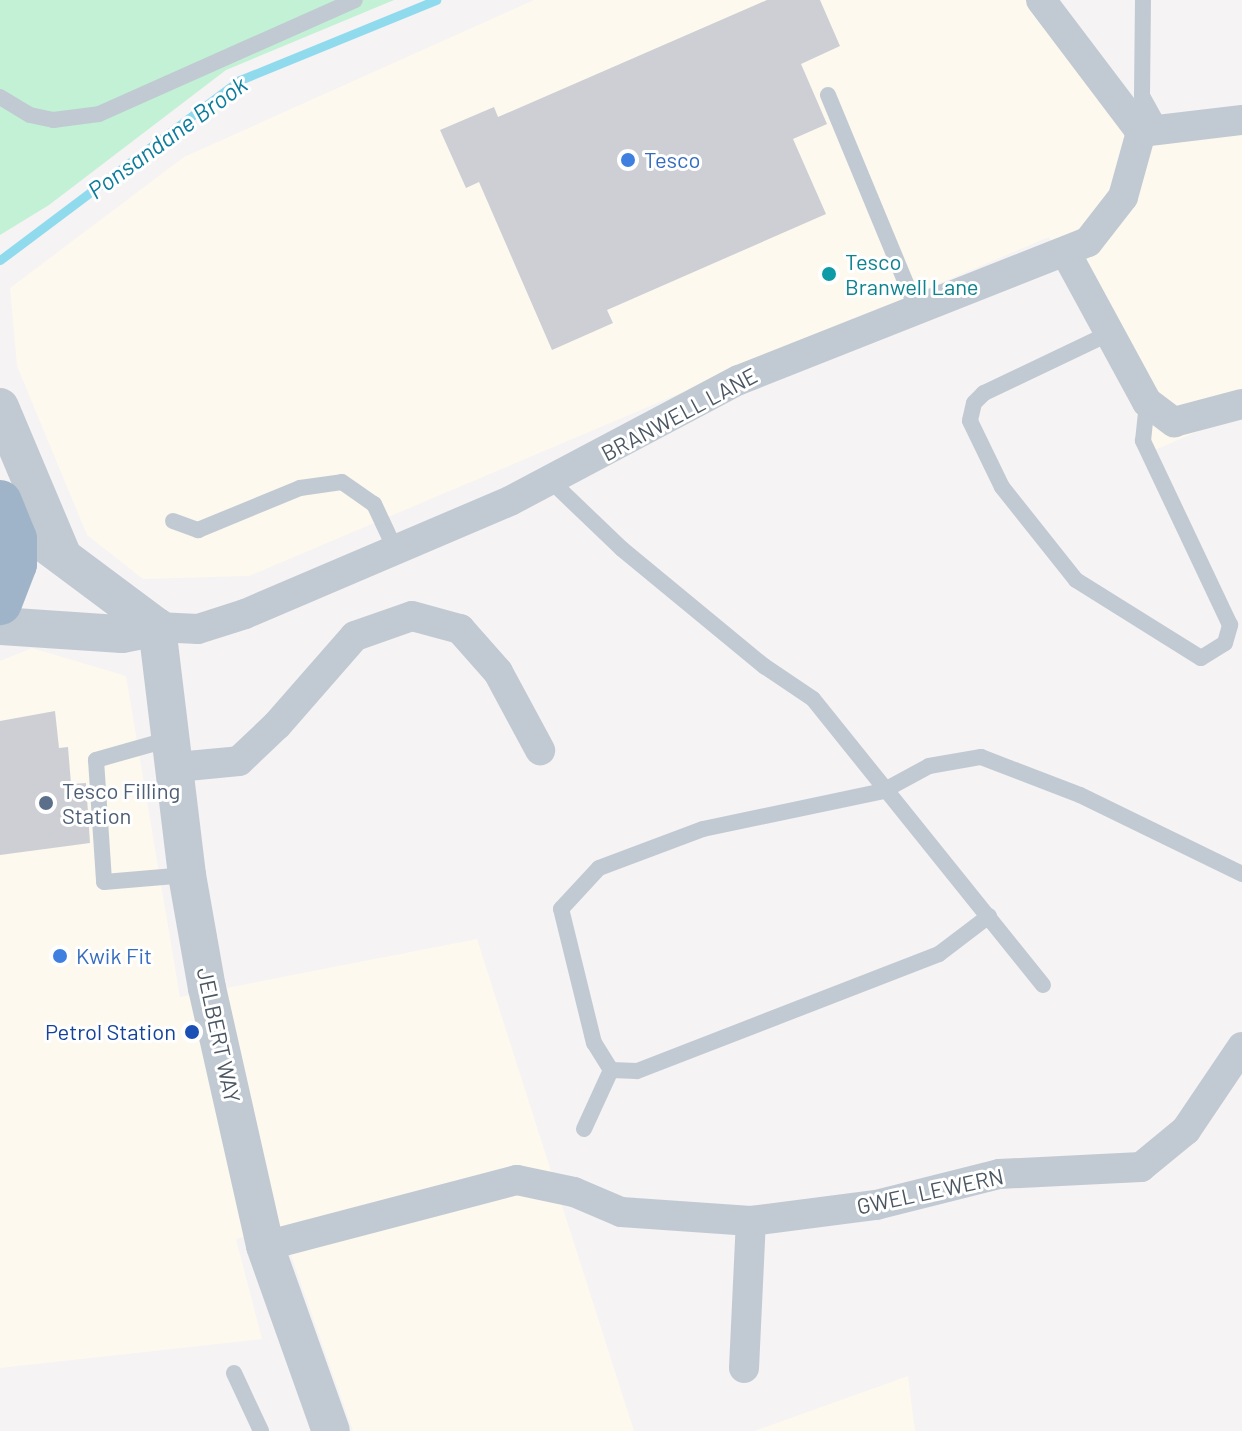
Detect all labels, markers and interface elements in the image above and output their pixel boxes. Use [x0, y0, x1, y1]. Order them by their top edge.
water label: Ponsandane Brook [82, 70, 252, 204]
place label: Tesco [644, 147, 700, 173]
marker: Tesco [619, 151, 637, 169]
place label: Tesco Branwell Lane [845, 248, 979, 300]
marker: Tesco Branwell Lane [820, 265, 838, 283]
street label: BRANWELL LANE [597, 362, 761, 466]
place label: Tesco Filling Station [62, 777, 180, 828]
marker: Tesco Filling Station [37, 794, 55, 812]
place label: Kwik Fit [76, 943, 152, 969]
marker: Kwik Fit [51, 947, 69, 965]
street label: JELBERT WAY [192, 965, 246, 1105]
place label: Petrol Station [45, 1019, 176, 1045]
marker: Petrol Station [183, 1023, 201, 1041]
street label: GWEL LEWERN [854, 1163, 1006, 1219]

